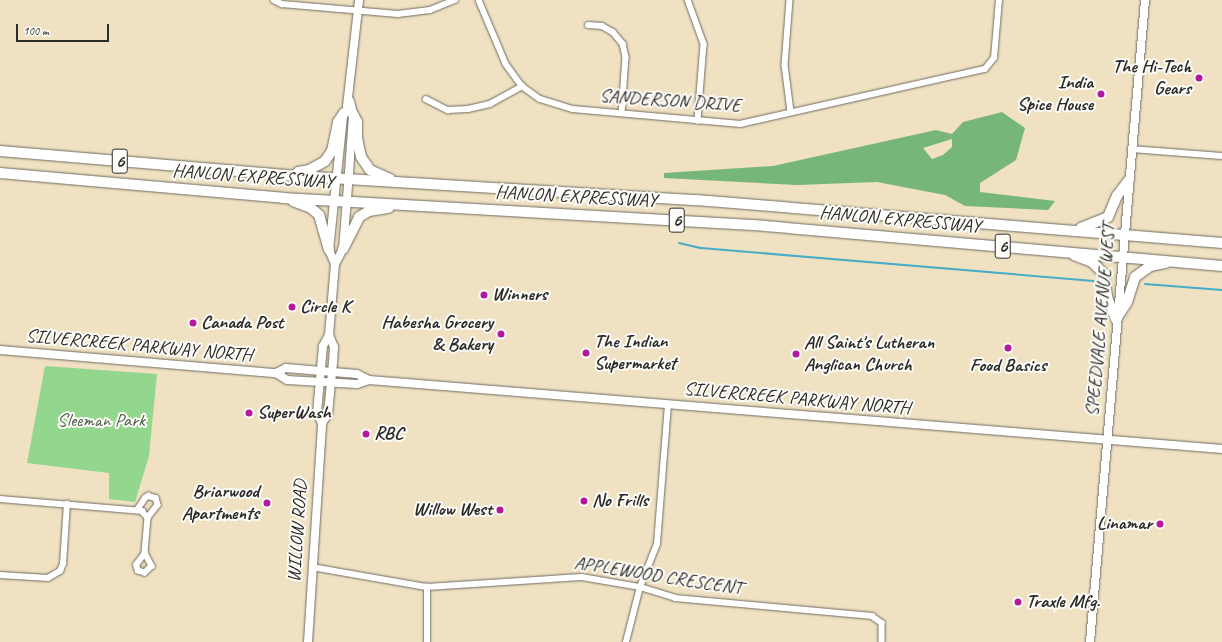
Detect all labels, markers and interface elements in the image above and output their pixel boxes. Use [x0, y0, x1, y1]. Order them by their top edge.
scale bar [18, 16, 111, 42]
text: 100 m [23, 23, 49, 39]
place label: The Hi-Tech Gears [1112, 56, 1191, 100]
place label: India Spice House [1017, 72, 1093, 116]
marker: The Hi-Tech Gears [1194, 73, 1204, 83]
street label: SANDERSON DRIVE [599, 85, 741, 117]
marker: India Spice House [1096, 89, 1106, 99]
road number: 6 [111, 145, 129, 177]
street label: HANLON EXPRESSWAY [174, 160, 332, 194]
street label: HANLON EXPRESSWAY [497, 181, 655, 213]
street label: HANLON EXPRESSWAY [821, 202, 979, 238]
road number: 6 [668, 204, 686, 236]
street label: SPEEDVALE AVENUE WEST [1081, 223, 1121, 417]
road number: 6 [994, 230, 1012, 262]
place label: Winners [492, 284, 547, 306]
marker: Winners [479, 290, 489, 300]
place label: Circle K [300, 296, 350, 318]
marker: Circle K [287, 302, 297, 312]
place label: Canada Post [201, 312, 283, 334]
place label: Habesha Grocery & Bakery [381, 312, 493, 356]
marker: Canada Post [188, 318, 198, 328]
street label: SILVERCREEK PARKWAY NORTH [25, 325, 253, 367]
marker: Habesha Grocery & Bakery [496, 329, 506, 339]
place label: The Indian Supermarket [594, 331, 676, 375]
place label: All Saint's Lutheran Anglican Church [804, 332, 934, 376]
marker: Food Basics [1003, 343, 1013, 353]
marker: The Indian Supermarket [581, 348, 591, 358]
marker: All Saint's Lutheran Anglican Church [791, 349, 801, 359]
place label: Food Basics [970, 355, 1046, 377]
street label: SILVERCREEK PARKWAY NORTH [683, 378, 911, 420]
place label: SuperWash [257, 402, 331, 424]
marker: SuperWash [244, 408, 254, 418]
park label: Sleeman Park [57, 410, 145, 432]
place label: RBC [374, 423, 403, 445]
marker: RBC [361, 429, 371, 439]
street label: WILLOW ROAD [283, 479, 313, 583]
place label: Briarwood Apartments [182, 481, 259, 525]
place label: No Frills [592, 490, 648, 512]
marker: No Frills [579, 496, 589, 506]
marker: Briarwood Apartments [262, 498, 272, 508]
place label: Willow West [413, 499, 492, 521]
marker: Willow West [495, 505, 505, 515]
place label: Linamar [1097, 513, 1152, 535]
marker: Linamar [1155, 519, 1165, 529]
street label: APPLEWOOD CRESCENT [573, 552, 743, 600]
place label: Traxle Mfg. [1026, 591, 1100, 613]
marker: Traxle Mfg. [1013, 597, 1023, 607]

